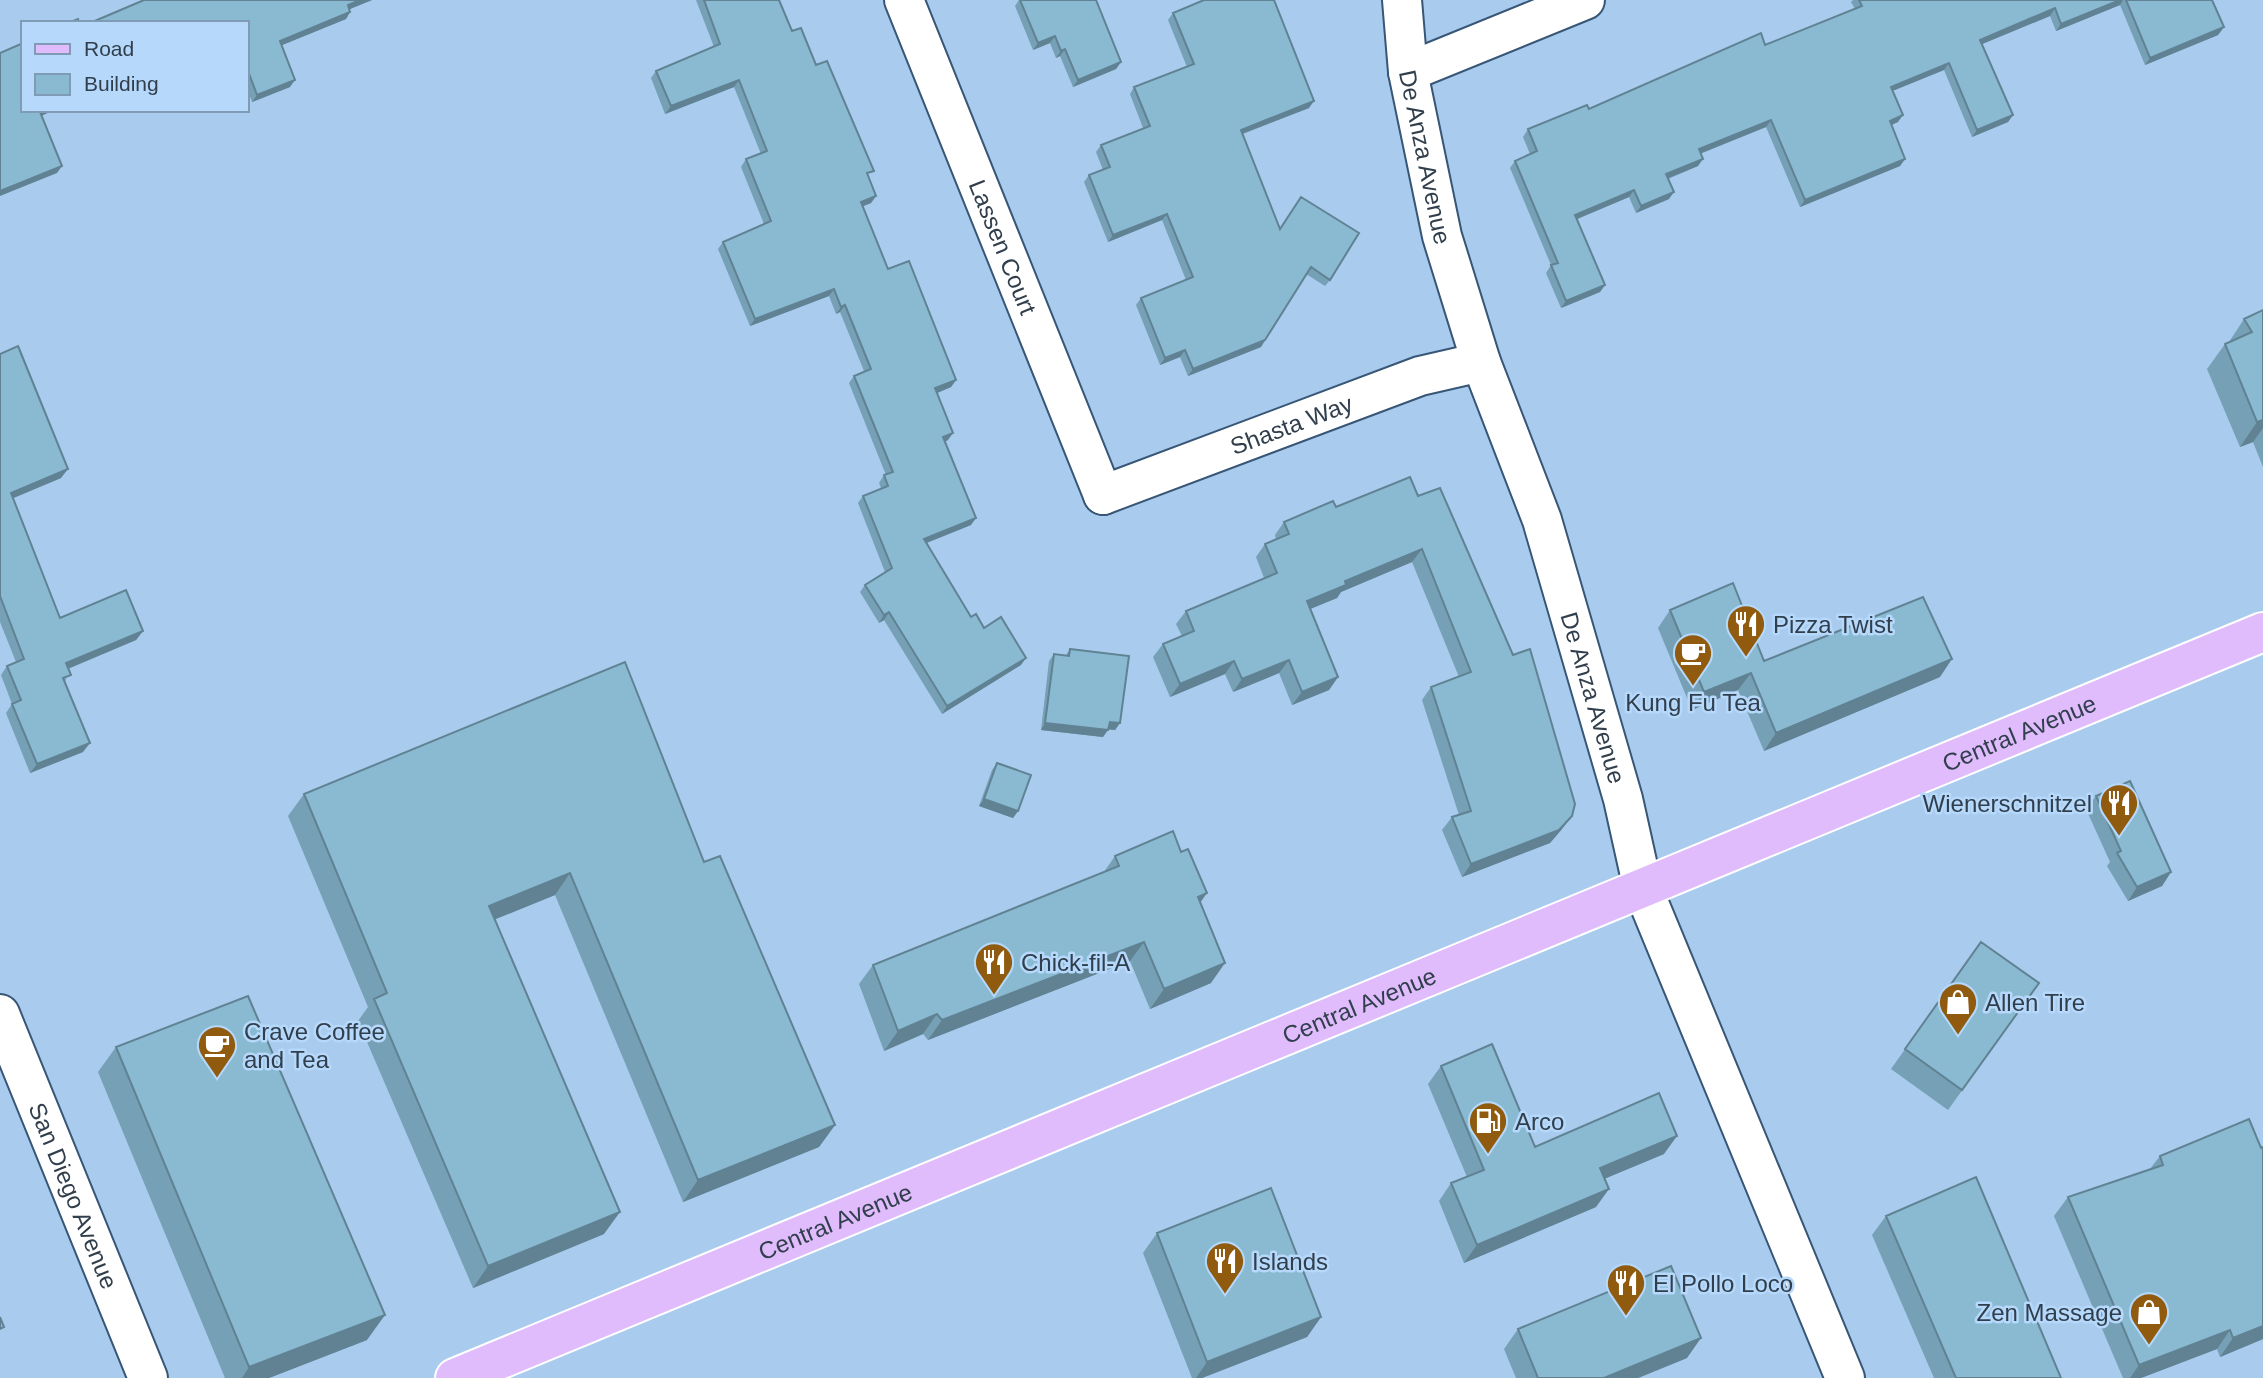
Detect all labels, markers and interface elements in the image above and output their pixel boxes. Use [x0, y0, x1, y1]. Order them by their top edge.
legend [21, 21, 248, 112]
text: Road [84, 37, 134, 60]
street label: De Anza Avenue [1394, 67, 1457, 247]
text: Building [84, 72, 159, 95]
street label: Lassen Court [964, 175, 1043, 318]
street label: Shasta Way [1226, 389, 1356, 460]
restaurant icon: Pizza Twist [1725, 603, 1767, 658]
street label: De Anza Avenue [1556, 609, 1631, 786]
place label: Pizza Twist [1773, 611, 1893, 638]
cafe icon: Kung Fu Tea [1672, 632, 1714, 687]
place label: Kung Fu Tea [1625, 689, 1761, 716]
street label: Central Avenue [1938, 689, 2100, 776]
restaurant icon: Wienerschnitzel [2098, 782, 2140, 837]
place label: Wienerschnitzel [1923, 790, 2092, 817]
restaurant icon: Chick-fil-A [973, 941, 1015, 996]
place label: Chick-fil-A [1021, 949, 1130, 976]
street label: Central Avenue [1278, 961, 1440, 1049]
shop icon: Allen Tire [1937, 981, 1979, 1036]
place label: Allen Tire [1985, 989, 2085, 1016]
place label: Crave Coffee and Tea [244, 1018, 385, 1073]
cafe icon: Crave Coffee and Tea [196, 1024, 238, 1079]
street label: San Diego Avenue [24, 1099, 124, 1293]
fuel station icon: Arco [1467, 1100, 1509, 1155]
place label: Arco [1515, 1108, 1564, 1135]
street label: Central Avenue [754, 1178, 916, 1265]
restaurant icon: Islands [1204, 1240, 1246, 1295]
place label: Islands [1252, 1248, 1328, 1275]
restaurant icon: El Pollo Loco [1605, 1262, 1647, 1317]
place label: El Pollo Loco [1653, 1270, 1793, 1297]
shop icon: Zen Massage [2128, 1291, 2170, 1346]
place label: Zen Massage [1977, 1299, 2122, 1326]

